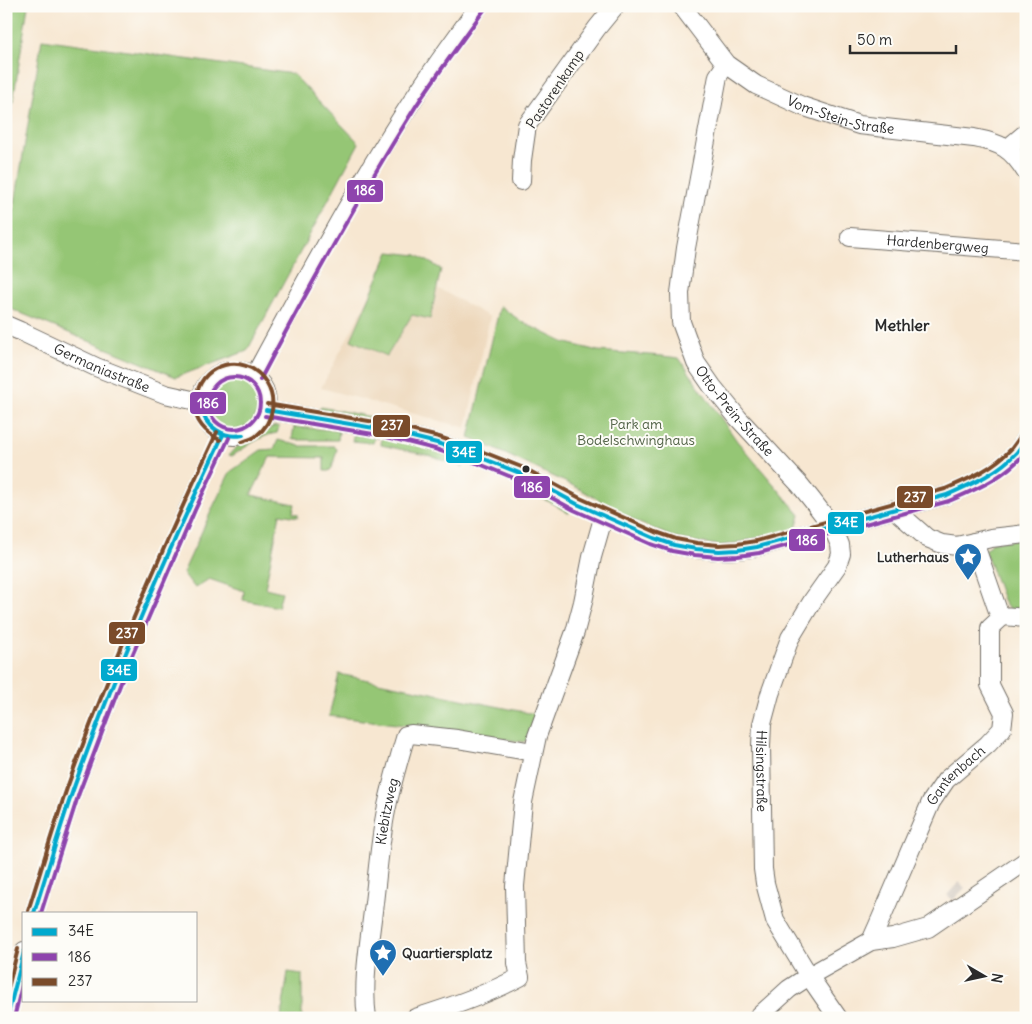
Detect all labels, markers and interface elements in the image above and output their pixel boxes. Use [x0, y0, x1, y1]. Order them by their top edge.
scale bar [850, 22, 956, 54]
text: 50 m [857, 30, 892, 49]
street label: Pastorenkamp [522, 46, 588, 132]
street label: Vom-Stein-Straße [784, 91, 895, 138]
line badge: 186 [346, 179, 384, 203]
text: 186 [354, 181, 376, 199]
street label: Hardenbergweg [886, 231, 990, 257]
district label: Methler [875, 315, 930, 335]
street label: Germaniastraße [51, 339, 152, 396]
street label: Otto-Prein-Straße [691, 362, 778, 460]
line badge: 186 [189, 391, 227, 415]
text: 186 [197, 394, 219, 412]
line badge: 237 [372, 414, 411, 438]
park label: Park am Bodelschwinghaus [577, 415, 695, 449]
text: 237 [381, 416, 403, 434]
line badge: 34E [445, 440, 483, 464]
text: 34E [452, 443, 476, 461]
unlabelled marker [521, 464, 531, 474]
line badge: 186 [513, 475, 551, 499]
text: 186 [521, 478, 543, 496]
line badge: 237 [896, 485, 934, 509]
text: 237 [904, 488, 926, 506]
line badge: 34E [827, 511, 865, 535]
text: 34E [834, 513, 858, 531]
line badge: 186 [788, 528, 826, 552]
text: 186 [796, 531, 818, 549]
place icon: Lutherhaus [953, 542, 983, 581]
place label: Lutherhaus [877, 548, 950, 566]
line badge: 237 [108, 621, 146, 645]
text: 237 [116, 624, 138, 642]
line badge: 34E [100, 658, 138, 682]
text: 34E [107, 661, 131, 679]
street label: Hilsingstraße [752, 730, 771, 812]
street label: Gantenbach [922, 742, 989, 809]
street label: Kiebitzweg [372, 776, 402, 846]
legend [22, 912, 198, 1002]
text: 34E [68, 921, 94, 940]
place icon: Quartiersplatz [368, 938, 398, 977]
place label: Quartiersplatz [402, 944, 493, 962]
text: 186 [68, 947, 91, 966]
north arrow [960, 952, 1010, 1002]
text: 237 [68, 971, 92, 990]
text: N [987, 972, 1006, 984]

